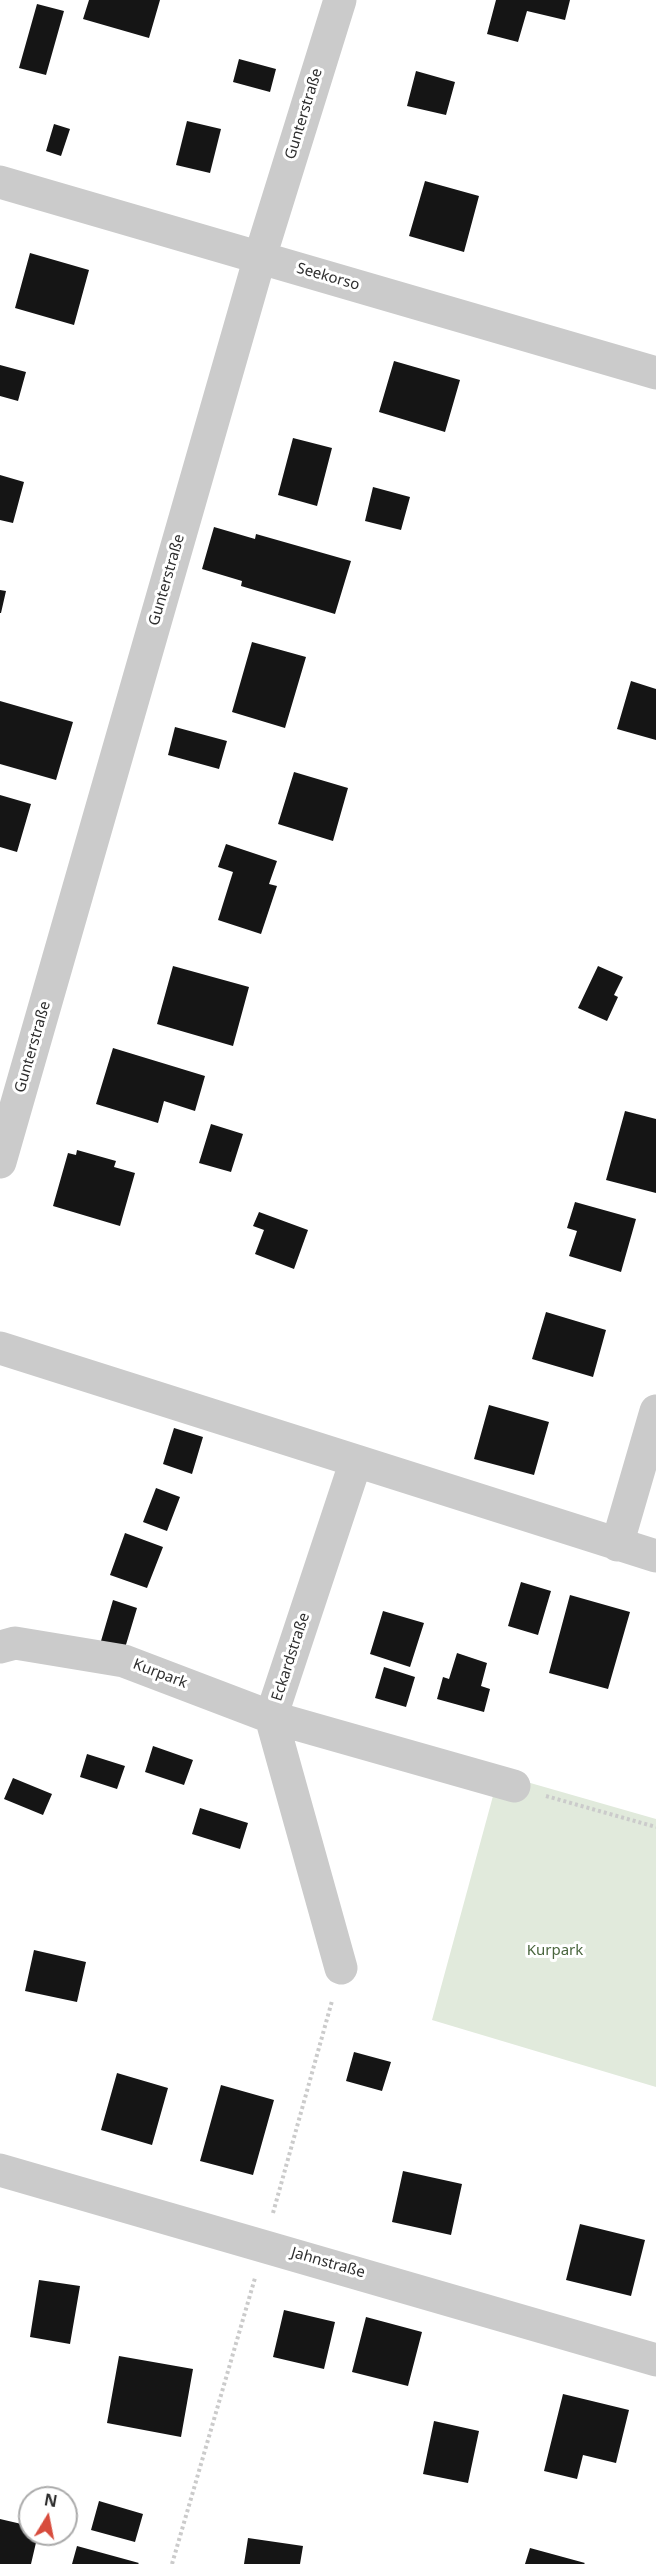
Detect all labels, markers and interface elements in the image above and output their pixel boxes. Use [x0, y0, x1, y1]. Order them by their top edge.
street label: Gunterstraße [282, 66, 326, 162]
street label: Seekorso [294, 259, 362, 295]
street label: Gunterstraße [145, 532, 189, 628]
street label: Gunterstraße [11, 999, 55, 1095]
street label: Eckardstraße [268, 1611, 314, 1703]
street label: Kurpark [130, 1655, 190, 1693]
park label: Kurpark [527, 1942, 583, 1960]
street label: Jahnstraße [289, 2244, 367, 2282]
north arrow [18, 2486, 78, 2546]
text: N [42, 2488, 59, 2512]

